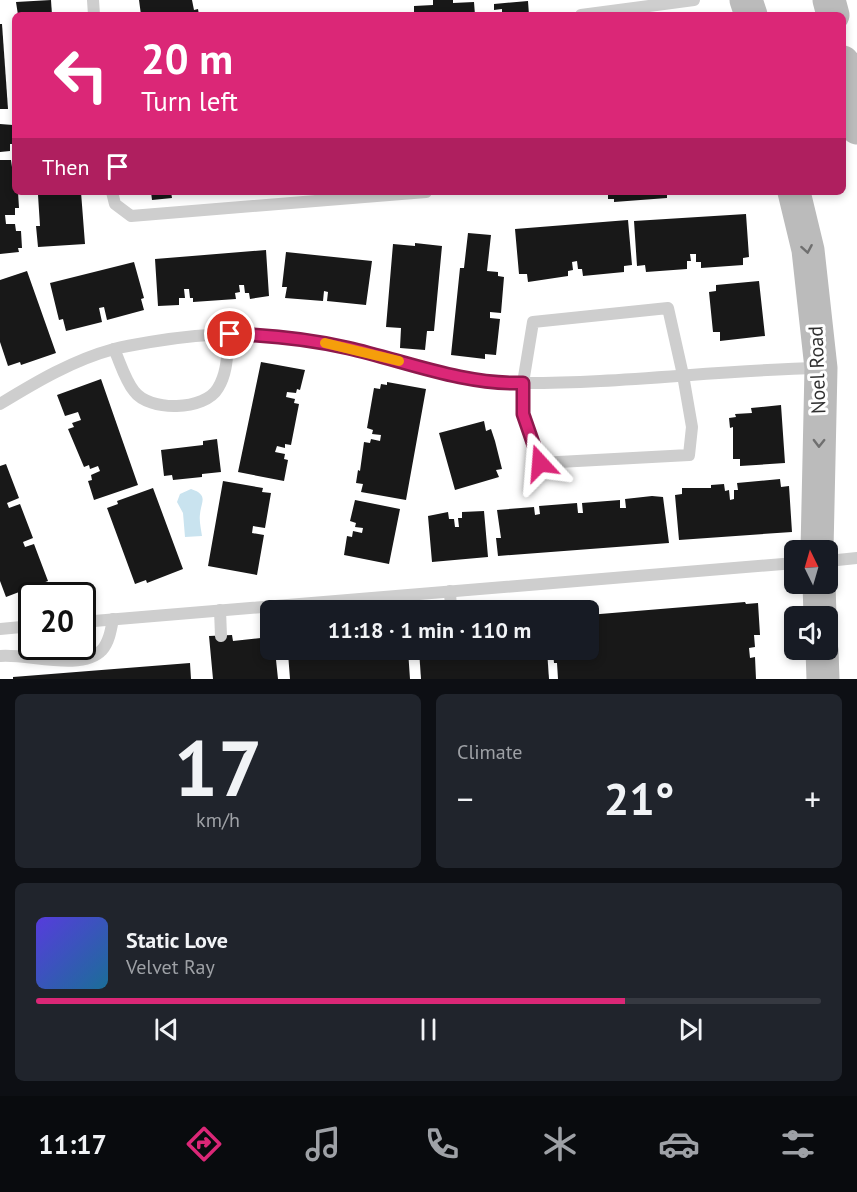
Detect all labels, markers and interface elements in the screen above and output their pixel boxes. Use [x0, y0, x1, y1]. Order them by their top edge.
text: 20 m [141, 31, 233, 86]
icon: left [42, 36, 120, 114]
text: Turn left [141, 84, 238, 118]
icon: arrive [101, 150, 134, 183]
text: Then [42, 153, 89, 181]
one-way arrow [800, 244, 813, 254]
pin [204, 308, 255, 359]
icon: arrive [213, 317, 246, 350]
street label: Noel Road [802, 326, 832, 414]
position arrow [508, 431, 572, 495]
one-way arrow [813, 439, 825, 448]
north arrow [784, 540, 838, 594]
map controls [784, 540, 838, 660]
speed limit sign: 20 [18, 582, 96, 660]
button: sound [784, 606, 838, 660]
text: 11:18 · 1 min · 110 m [328, 616, 531, 644]
text: 17 [174, 717, 262, 818]
text: Climate [457, 739, 523, 765]
text: 21° [604, 769, 674, 827]
text: − [457, 777, 474, 820]
text: + [804, 777, 821, 820]
text: km/h [196, 807, 240, 833]
text: Static Love [126, 926, 228, 954]
text: Velvet Ray [126, 954, 215, 980]
icon: previous [150, 1013, 183, 1046]
icon: pause [412, 1013, 445, 1046]
icon: next [674, 1013, 707, 1046]
icon: directions [183, 1123, 225, 1165]
icon: music [302, 1123, 344, 1165]
icon: phone [421, 1123, 463, 1165]
icon: climate [539, 1123, 581, 1165]
icon: car [658, 1123, 700, 1165]
icon: filters [777, 1123, 819, 1165]
text: 11:17 [38, 1127, 107, 1161]

